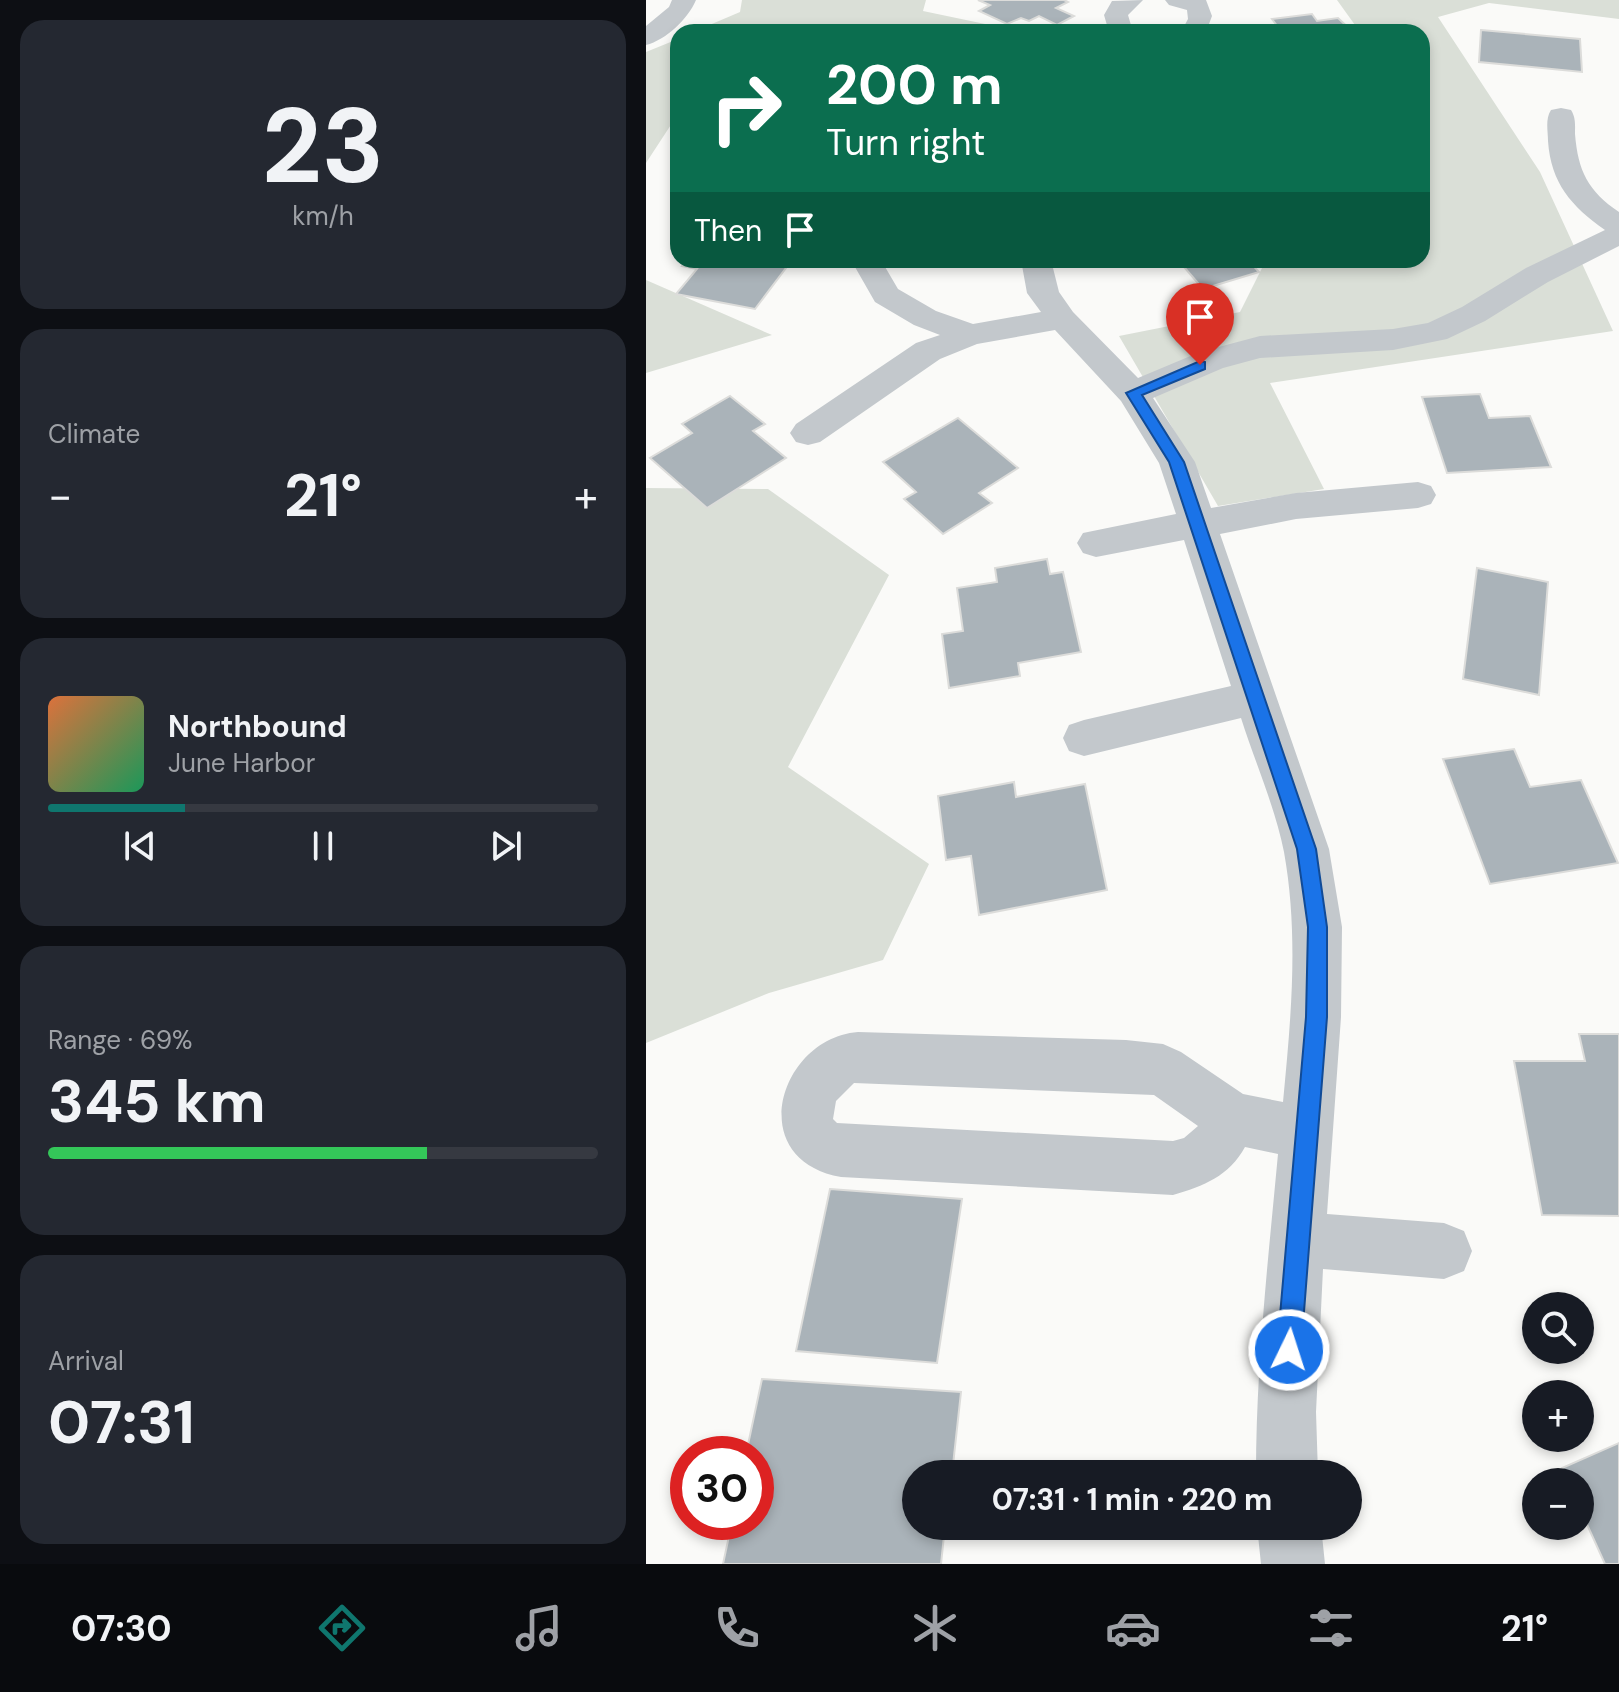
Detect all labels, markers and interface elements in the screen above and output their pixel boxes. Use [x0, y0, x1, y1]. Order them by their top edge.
text: 200 m [826, 48, 1003, 121]
icon: right [694, 56, 798, 160]
text: 23 [262, 79, 384, 214]
text: Turn right [826, 119, 985, 166]
text: km/h [292, 199, 354, 233]
icon: arrive [778, 208, 822, 252]
text: Then [694, 211, 762, 250]
pin [1166, 283, 1234, 365]
icon: arrive [1178, 295, 1222, 339]
text: Climate [48, 417, 140, 451]
text: 21° [284, 456, 362, 535]
text: − [48, 467, 72, 525]
text: + [574, 467, 598, 525]
text: Northbound [168, 707, 347, 746]
text: June Harbor [168, 746, 315, 780]
icon: previous [118, 824, 162, 868]
icon: pause [301, 824, 345, 868]
icon: next [484, 824, 528, 868]
text: Range · 69% [48, 1023, 192, 1057]
text: 345 km [48, 1062, 266, 1141]
map controls [1522, 1292, 1594, 1540]
button: search [1522, 1292, 1594, 1364]
position arrow [1247, 1308, 1331, 1392]
text: Arrival [48, 1344, 124, 1378]
button: + [1522, 1380, 1594, 1452]
text: 07:31 [48, 1383, 195, 1462]
speed limit sign: 30 [670, 1436, 774, 1540]
button: − [1522, 1468, 1594, 1540]
text: 07:31 · 1 min · 220 m [992, 1480, 1272, 1519]
icon: directions [314, 1600, 370, 1656]
icon: music [511, 1600, 567, 1656]
icon: phone [709, 1600, 765, 1656]
icon: climate [907, 1600, 963, 1656]
icon: car [1105, 1600, 1161, 1656]
icon: filters [1303, 1600, 1359, 1656]
text: 07:30 [71, 1605, 172, 1652]
text: 21° [1501, 1605, 1548, 1652]

